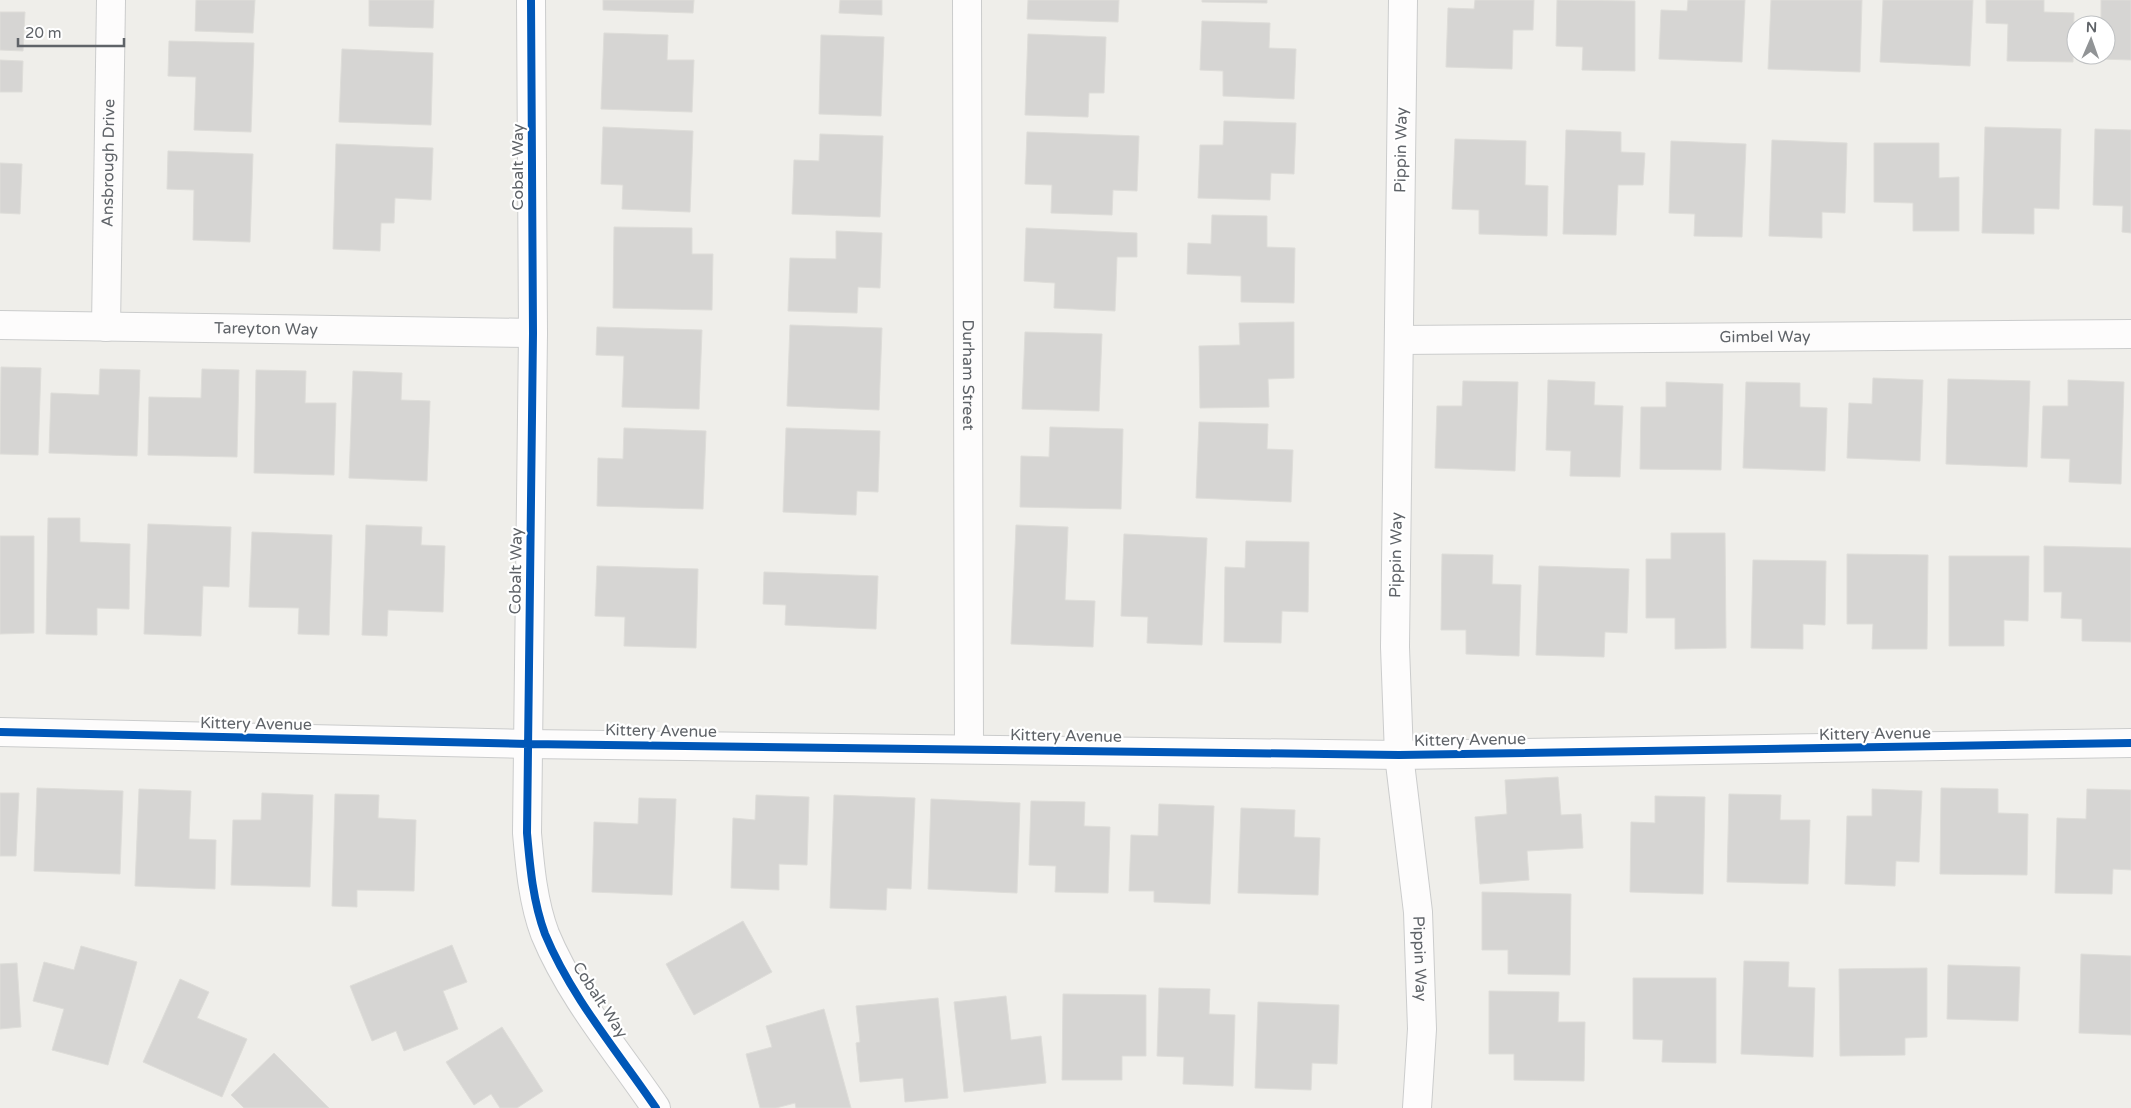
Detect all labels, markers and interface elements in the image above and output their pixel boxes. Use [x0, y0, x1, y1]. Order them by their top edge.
scale bar [18, 15, 124, 47]
north arrow [2066, 15, 2116, 65]
text: N [2086, 19, 2097, 36]
text: 20 m [25, 24, 62, 42]
street label: Ansbrough Drive [98, 99, 119, 227]
street label: Pippin Way [1390, 107, 1412, 193]
street label: Cobalt Way [508, 123, 528, 210]
street label: Tareyton Way [214, 318, 318, 340]
street label: Durham Street [958, 319, 978, 431]
street label: Gimbel Way [1719, 327, 1811, 347]
street label: Pippin Way [1385, 512, 1407, 598]
street label: Cobalt Way [505, 527, 527, 615]
street label: Kittery Avenue [200, 713, 312, 735]
street label: Kittery Avenue [605, 720, 717, 742]
street label: Kittery Avenue [1819, 723, 1931, 745]
street label: Kittery Avenue [1010, 725, 1122, 747]
street label: Kittery Avenue [1414, 729, 1526, 751]
street label: Pippin Way [1408, 916, 1431, 1002]
street label: Cobalt Way [568, 958, 632, 1042]

